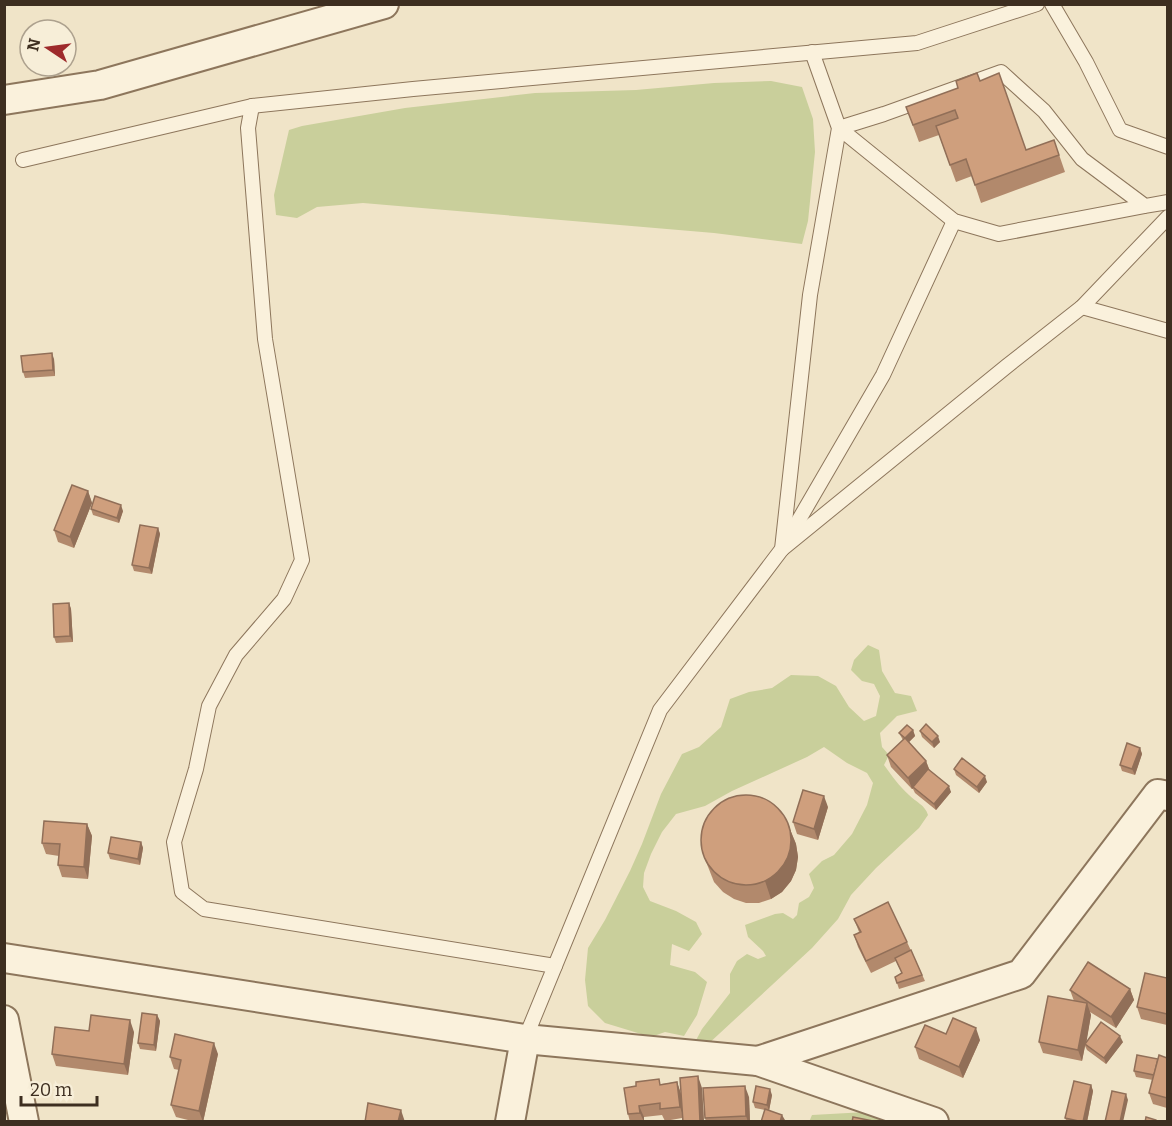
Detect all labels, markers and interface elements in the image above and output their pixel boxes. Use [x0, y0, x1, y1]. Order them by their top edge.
north arrow [18, 18, 78, 78]
text: N [23, 37, 45, 53]
scale bar [21, 1069, 98, 1107]
text: 20 m [30, 1079, 72, 1101]

